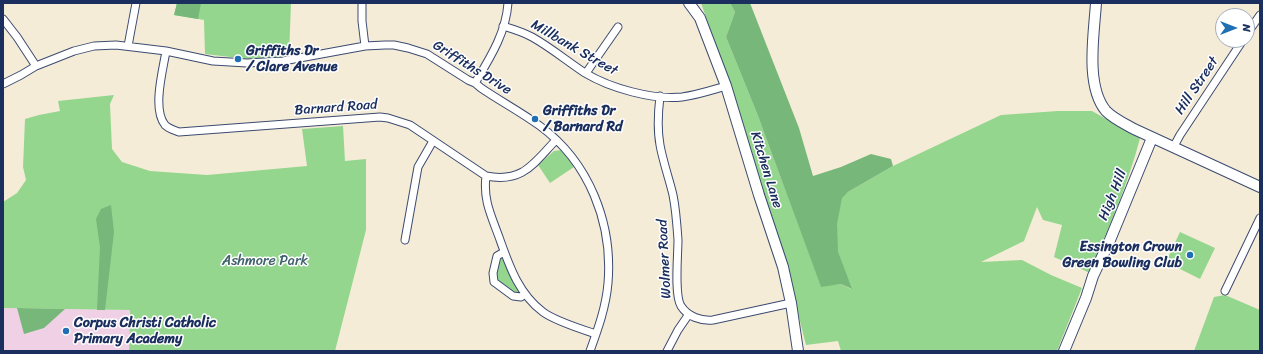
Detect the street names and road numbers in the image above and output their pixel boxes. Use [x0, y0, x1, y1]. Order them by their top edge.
street label: Millbank Street [528, 16, 620, 80]
street label: Griffiths Drive [429, 37, 515, 99]
street label: Hill Street [1172, 54, 1222, 118]
street label: Barnard Road [294, 97, 378, 119]
street label: Kitchen Lane [746, 130, 786, 210]
street label: High Hill [1095, 167, 1131, 223]
street label: Wolmer Road [655, 219, 675, 299]

